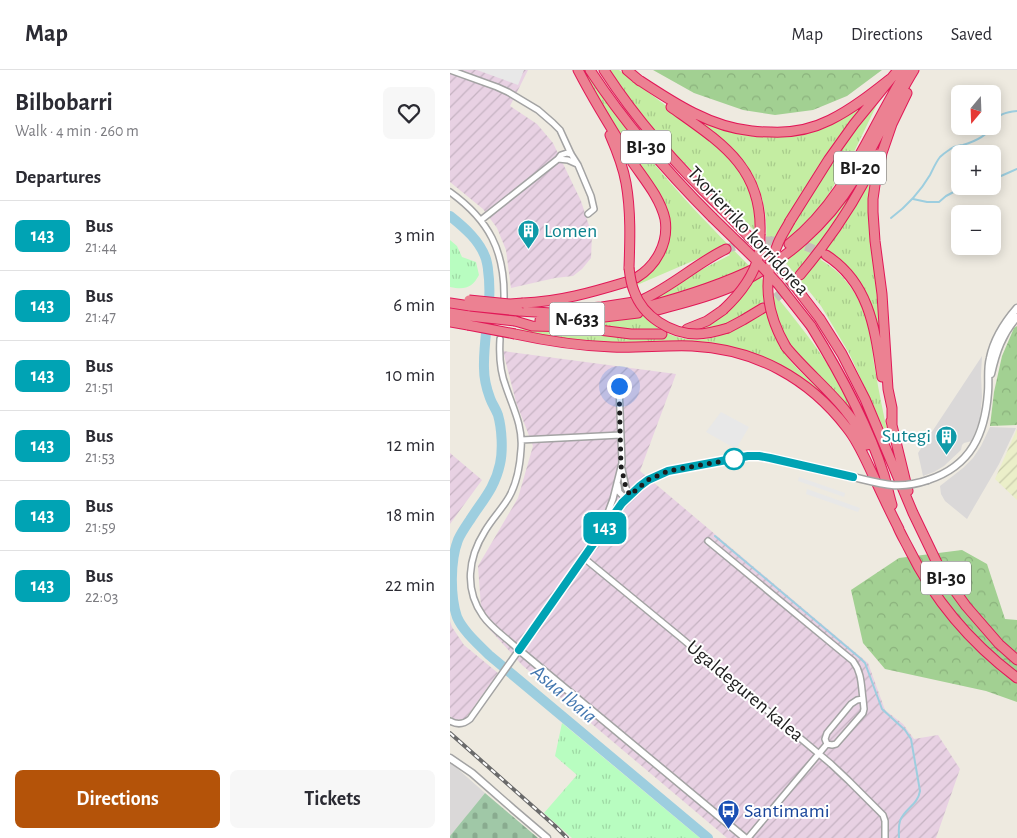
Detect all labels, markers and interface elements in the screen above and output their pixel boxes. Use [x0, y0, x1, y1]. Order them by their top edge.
text: Map [25, 22, 68, 46]
text: Map [792, 26, 823, 44]
text: Directions [851, 26, 923, 44]
text: Saved [951, 26, 992, 44]
north arrow [951, 85, 1001, 135]
map controls [951, 85, 1001, 255]
button: heart [383, 87, 435, 139]
text: Bilbobarri [15, 91, 113, 115]
text: Walk · 4 min · 260 m [15, 123, 139, 139]
road number: BI-30 [621, 131, 671, 164]
button: + [951, 145, 1001, 195]
road number: BI-20 [834, 152, 886, 185]
street label: Txorierriko korridorea [683, 163, 813, 299]
text: Departures [15, 168, 101, 187]
button: − [951, 205, 1001, 255]
text: Bus [85, 217, 113, 236]
building icon: Lomen [516, 219, 540, 250]
place label: Lomen [544, 221, 597, 241]
text: 3 min [394, 226, 435, 245]
text: 143 [31, 227, 54, 245]
text: 21:44 [85, 239, 117, 255]
text: Bus [85, 287, 113, 306]
text: 6 min [393, 296, 435, 315]
text: 143 [31, 297, 54, 315]
road number: N-633 [550, 302, 604, 336]
text: 21:47 [85, 309, 116, 325]
text: Bus [85, 357, 113, 376]
text: 10 min [386, 366, 435, 385]
text: 143 [31, 367, 54, 385]
your location [607, 374, 632, 399]
text: 21:51 [85, 379, 114, 395]
building icon: Sutegi [935, 424, 959, 455]
place label: Sutegi [882, 426, 931, 446]
text: Bus [85, 427, 113, 446]
text: 12 min [387, 436, 435, 455]
text: 143 [31, 437, 54, 455]
unlabelled marker [723, 448, 745, 470]
text: 21:53 [85, 449, 115, 465]
text: Bus [85, 497, 113, 516]
text: 18 min [387, 506, 435, 525]
text: 143 [31, 507, 54, 525]
line badge: 143 [576, 512, 634, 544]
text: 21:59 [85, 519, 116, 535]
text: 143 [593, 519, 617, 537]
road number: BI-30 [921, 562, 971, 594]
text: Bus [85, 567, 113, 586]
text: 22 min [385, 576, 435, 595]
text: 143 [31, 577, 54, 595]
text: 22:03 [85, 589, 118, 605]
street label: Ugaldeguren kalea [683, 636, 807, 746]
water label: Asua Ibaia [527, 660, 601, 727]
button: Directions [15, 770, 220, 828]
button: Tickets [230, 770, 435, 828]
bus stop icon: Santimami [716, 799, 740, 830]
place label: Santimami [744, 801, 830, 821]

